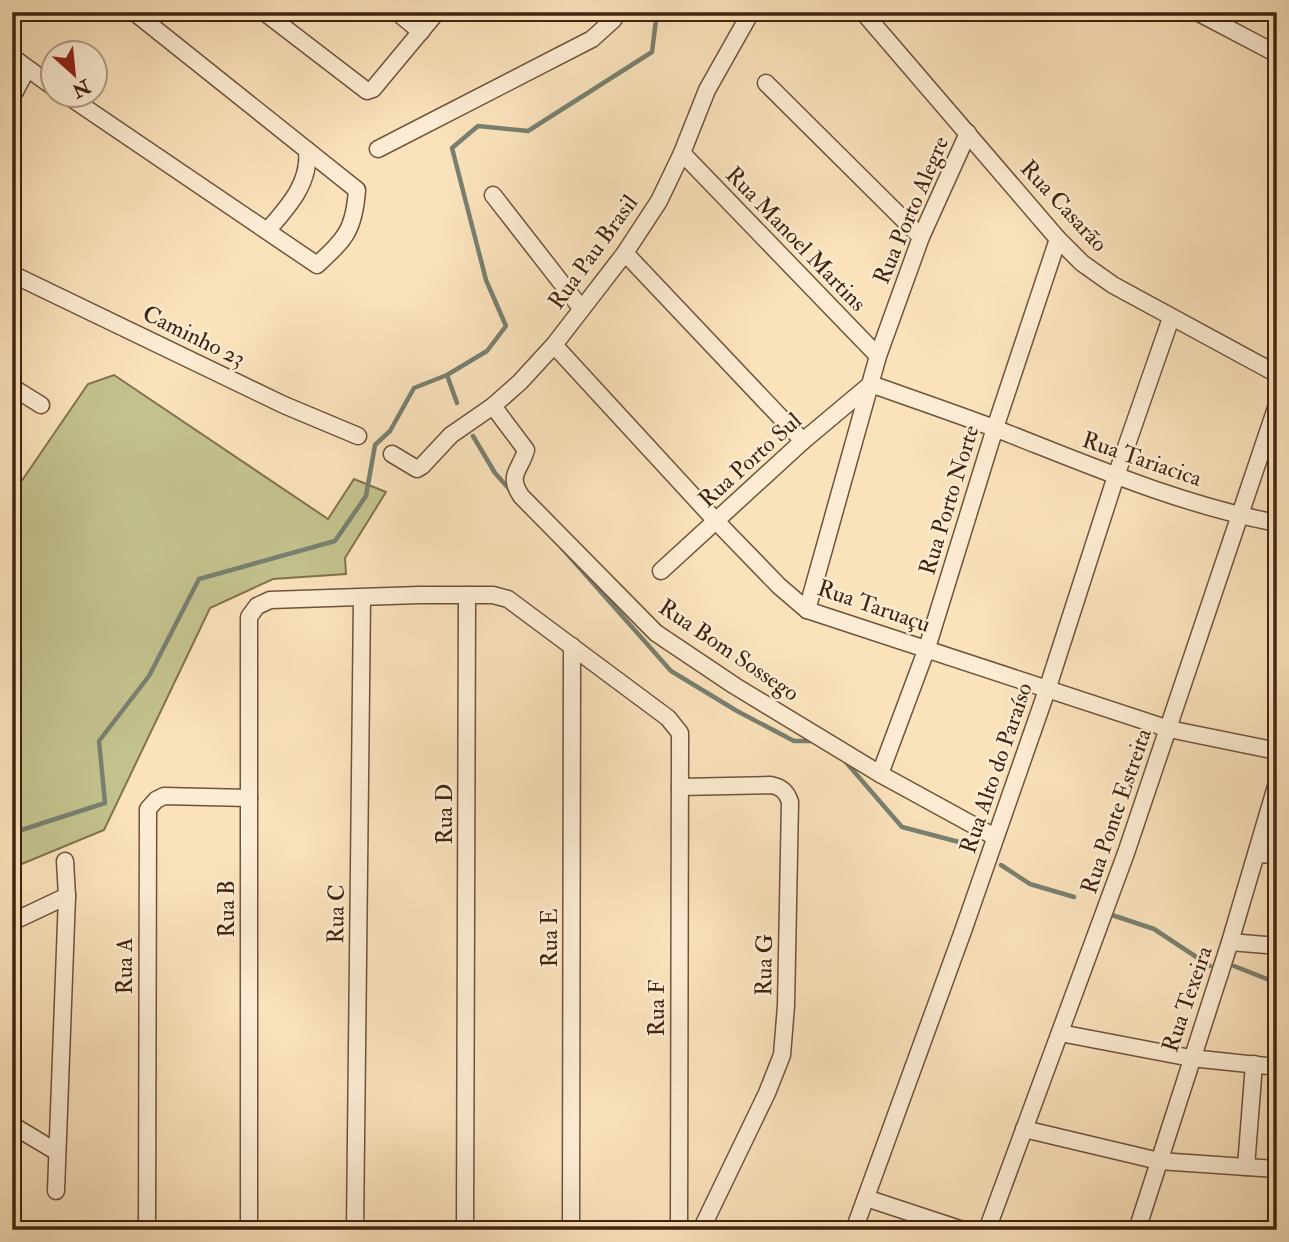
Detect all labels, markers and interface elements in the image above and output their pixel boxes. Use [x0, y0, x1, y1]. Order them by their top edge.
north arrow [38, 38, 108, 108]
text: N [67, 73, 95, 103]
street label: Rua Porto Alegre [867, 131, 955, 288]
street label: Rua Casarão [1014, 154, 1114, 258]
street label: Rua Manoel Martins [719, 160, 873, 318]
street label: Rua Pau Brasil [542, 189, 644, 315]
street label: Caminho 23 [138, 299, 250, 373]
street label: Rua Porto Sul [692, 406, 808, 514]
street label: Rua Porto Norte [912, 421, 986, 578]
street label: Rua Tariacica [1078, 425, 1206, 493]
street label: Rua Taruaçu [814, 573, 934, 639]
street label: Rua Bom Sossego [653, 592, 805, 708]
street label: Rua Alto do Paraíso [953, 679, 1039, 857]
street label: Rua Ponte Estreita [1074, 724, 1158, 897]
street label: Rua D [430, 783, 459, 845]
street label: Rua B [212, 880, 241, 938]
street label: Rua C [321, 884, 351, 944]
street label: Rua E [535, 909, 564, 968]
street label: Rua G [749, 934, 779, 996]
street label: Rua A [110, 937, 139, 995]
street label: Rua Texeira [1155, 942, 1219, 1056]
street label: Rua F [642, 980, 671, 1036]

